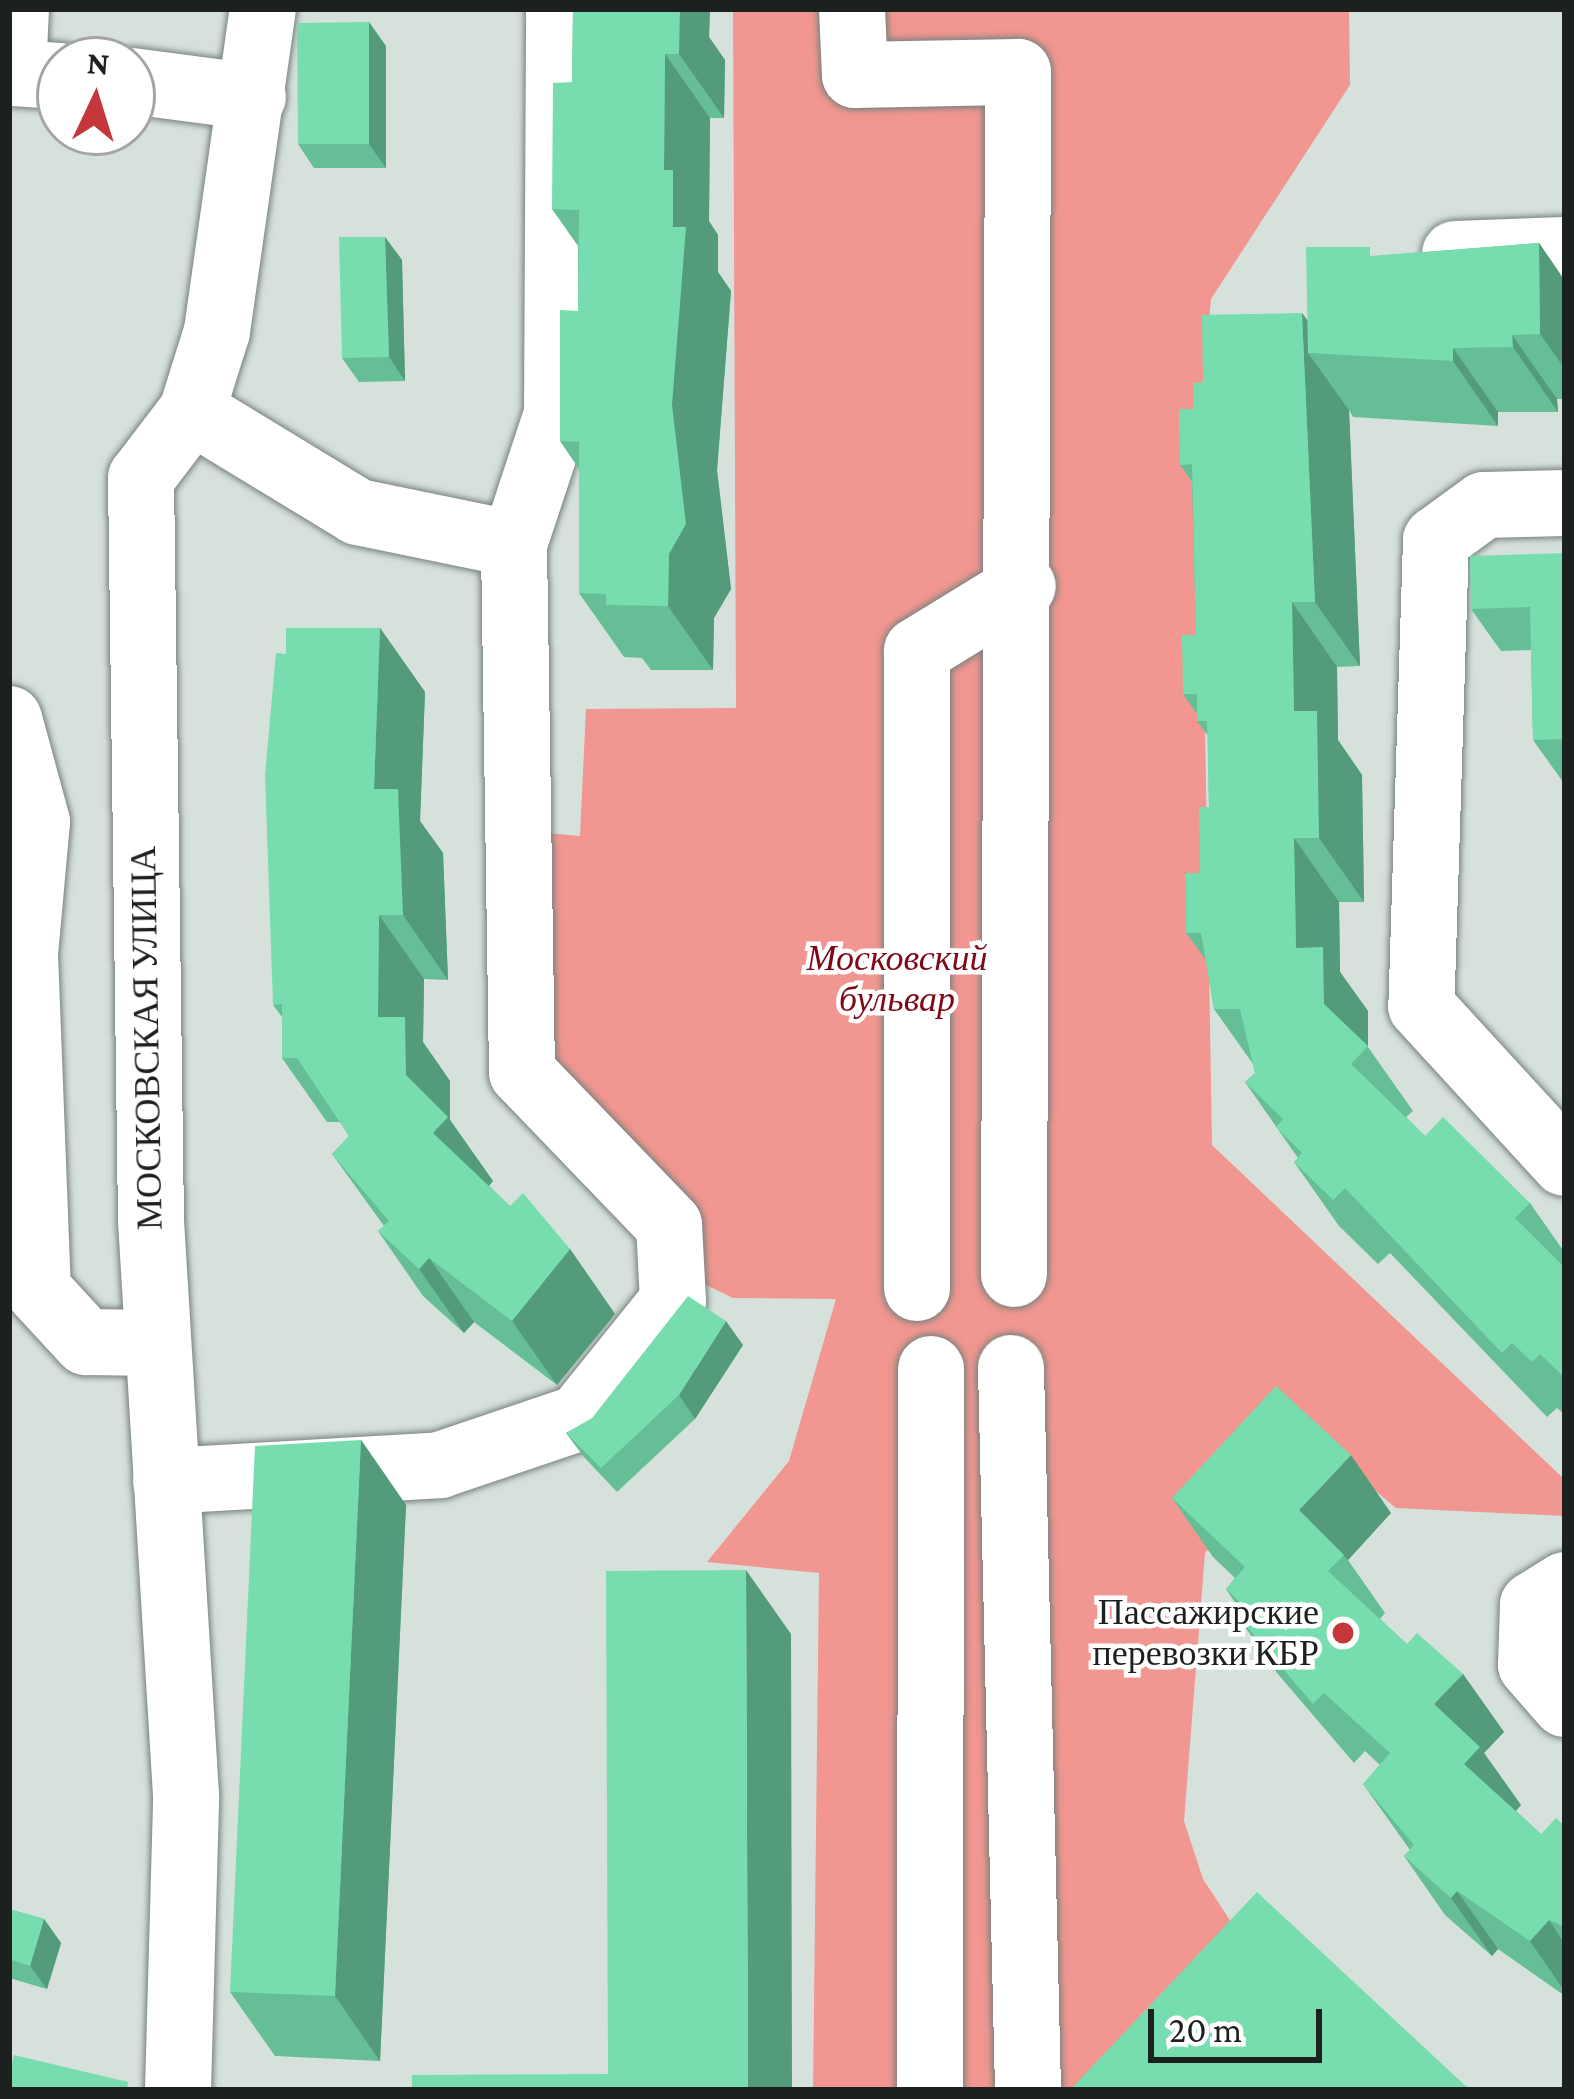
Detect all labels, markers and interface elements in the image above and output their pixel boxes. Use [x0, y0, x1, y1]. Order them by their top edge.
north arrow [36, 36, 156, 156]
text: N [86, 43, 111, 82]
street label: МОСКОВСКАЯ УЛИЦА [122, 846, 172, 1230]
park label: Московский бульвар [807, 936, 987, 1021]
place label: Пассажирские перевозки КБР [1093, 1590, 1319, 1675]
marker: Пассажирские перевозки КБР [1330, 1620, 1356, 1646]
scale bar [1154, 1985, 1328, 2059]
text: 20 m [1169, 2010, 1242, 2050]

